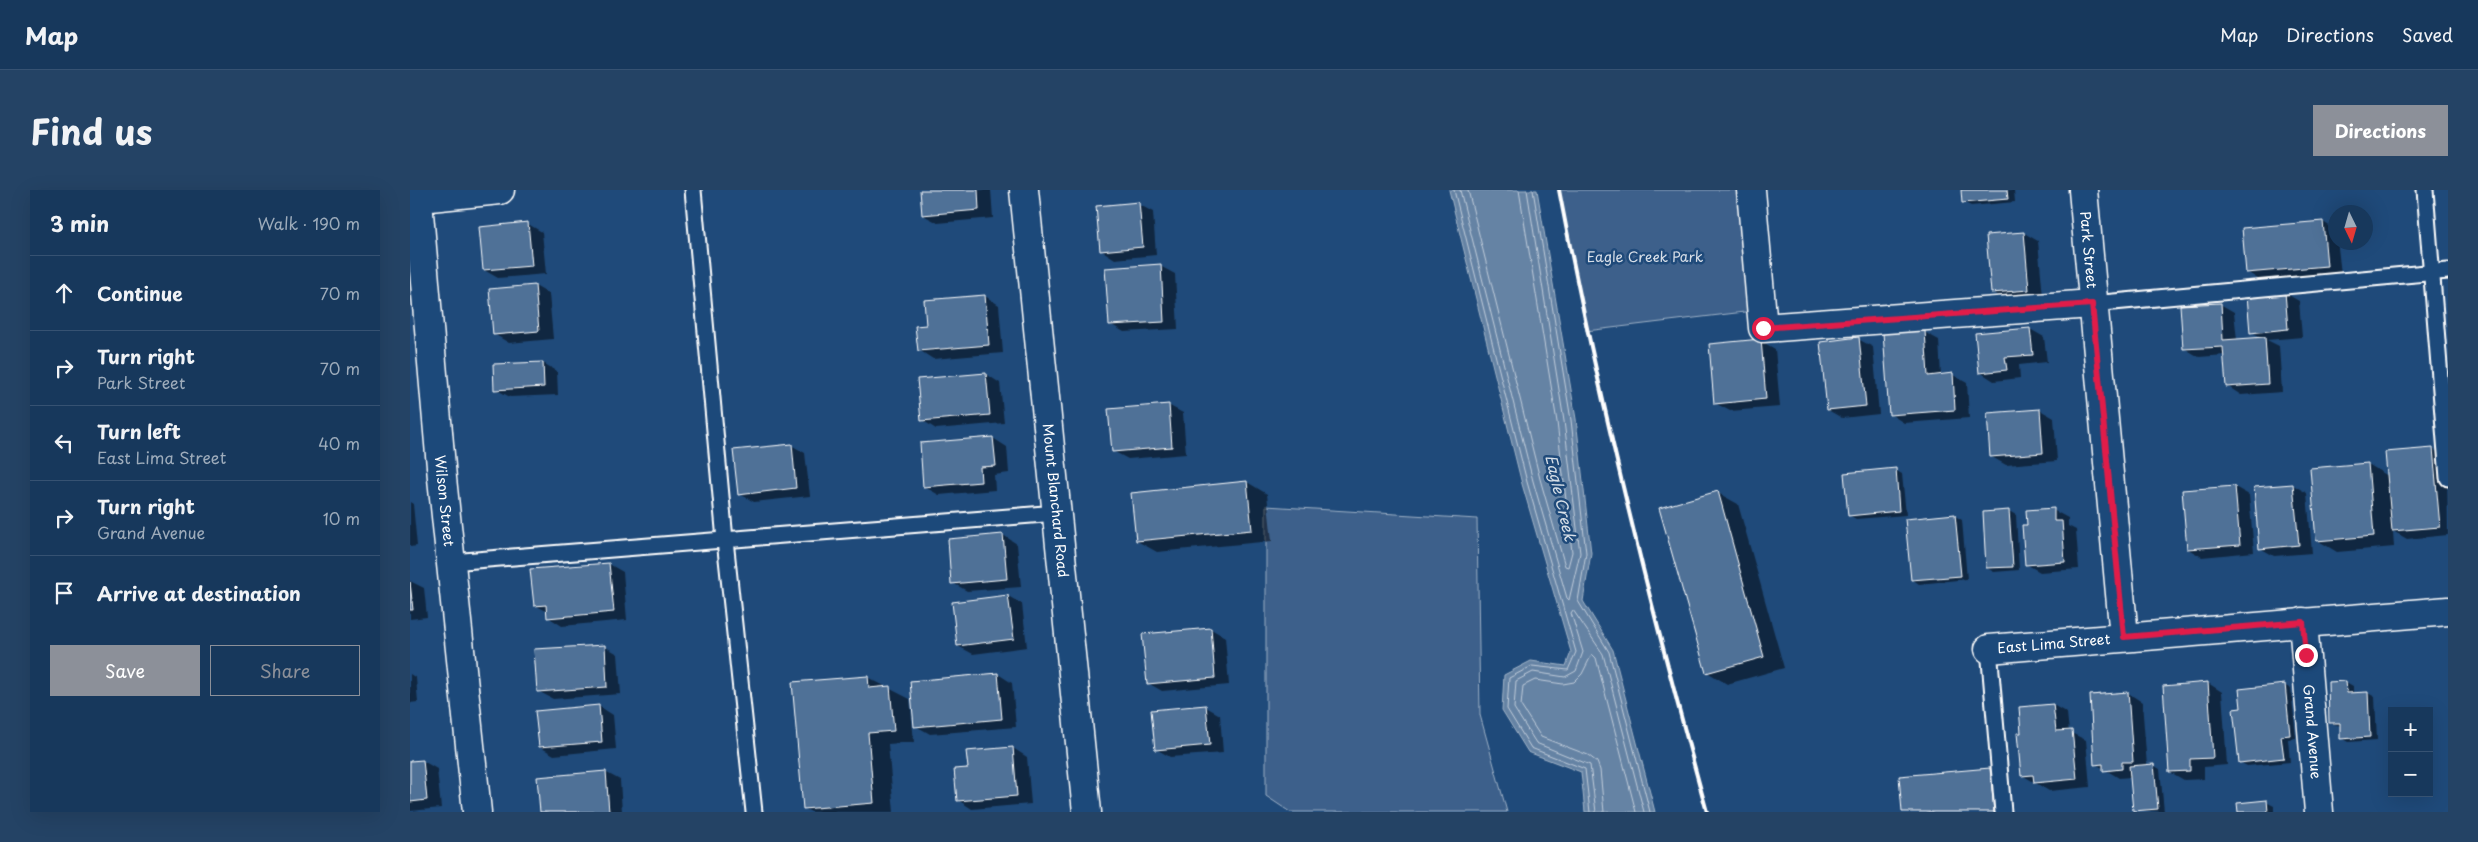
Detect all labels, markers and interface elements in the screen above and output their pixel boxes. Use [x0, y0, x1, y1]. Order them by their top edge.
text: Map [25, 17, 78, 53]
text: Map [2220, 21, 2258, 48]
text: Directions [2286, 21, 2374, 48]
text: Saved [2402, 21, 2453, 48]
text: Find us [30, 104, 152, 157]
button: Directions [2313, 105, 2448, 156]
north arrow [2328, 205, 2373, 250]
text: 3 min [50, 207, 109, 239]
street label: Park Street [2075, 210, 2103, 290]
text: Walk · 190 m [258, 211, 360, 235]
park label: Eagle Creek Park [1587, 246, 1704, 267]
icon: ahead [50, 279, 78, 307]
text: Continue [97, 279, 183, 307]
text: 70 m [320, 281, 360, 305]
route start [1752, 317, 1775, 340]
text: Turn right [97, 342, 195, 370]
icon: right [50, 354, 78, 382]
text: 70 m [320, 356, 360, 380]
text: Park Street [97, 370, 185, 394]
text: Turn left [97, 417, 181, 445]
street label: Mount Blanchard Road [1038, 422, 1074, 578]
icon: left [50, 429, 78, 457]
text: 40 m [318, 431, 360, 455]
text: East Lima Street [97, 445, 226, 469]
water label: Eagle Creek [1540, 452, 1583, 544]
street label: Wilson Street [430, 454, 460, 548]
text: Turn right [97, 492, 195, 520]
icon: right [50, 504, 78, 532]
text: 10 m [323, 506, 360, 530]
text: Grand Avenue [97, 520, 205, 544]
icon: arrive [50, 579, 78, 607]
text: Arrive at destination [97, 579, 301, 607]
street label: East Lima Street [1996, 628, 2111, 658]
route end [2295, 644, 2318, 667]
button: Save [50, 645, 200, 696]
button: Share [210, 645, 360, 696]
street label: Grand Avenue [2298, 683, 2327, 780]
map controls [2388, 707, 2433, 797]
button: + [2388, 707, 2433, 752]
button: − [2388, 752, 2433, 797]

